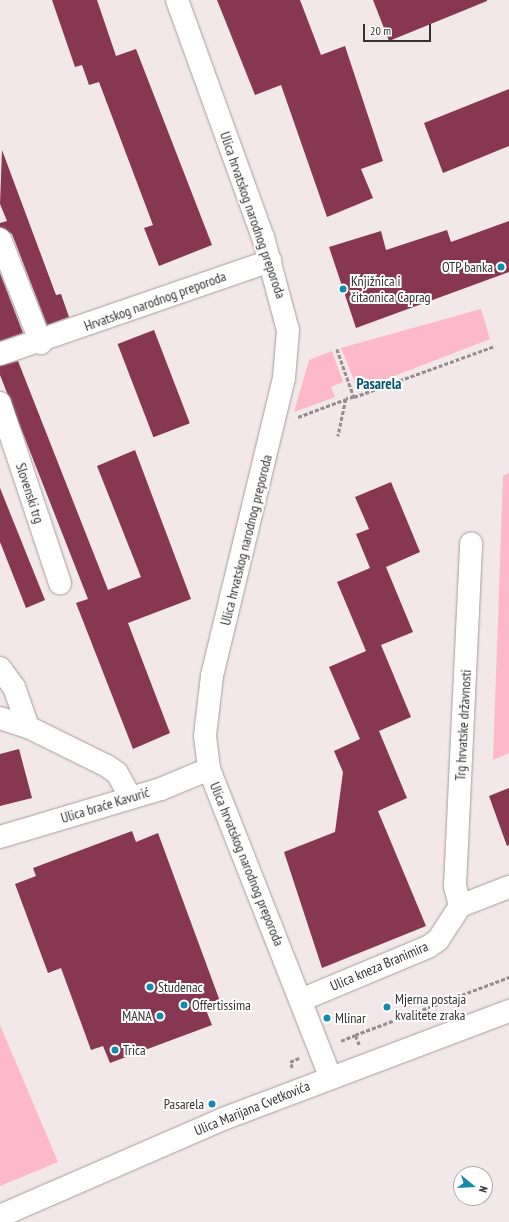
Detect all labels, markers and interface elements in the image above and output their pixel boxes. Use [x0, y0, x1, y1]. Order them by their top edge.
scale bar [365, 16, 433, 42]
text: 20 m [370, 23, 391, 38]
street label: Ulica hrvatskog narodnog preporoda [217, 129, 289, 301]
place label: OTP banka [441, 259, 493, 275]
marker: OTP banka [496, 262, 506, 272]
street label: Hrvatskog narodnog preporoda [82, 268, 228, 334]
place label: Knjižnica i čitaonica Caprag [351, 273, 431, 306]
marker: Knjižnica i čitaonica Caprag [338, 284, 348, 294]
district label: Pasarela [356, 375, 402, 393]
street label: Ulica hrvatskog narodnog preporoda [217, 453, 275, 627]
street label: Slovenski trg [12, 461, 48, 525]
street label: Trg hrvatske državnosti [452, 669, 474, 781]
street label: Ulica hrvatskog narodnog preporoda [206, 780, 288, 948]
street label: Ulica braće Kavurić [59, 784, 151, 826]
street label: Ulica kneza Branimira [327, 938, 431, 994]
place label: Studenac [158, 979, 202, 995]
marker: Studenac [145, 982, 155, 992]
place label: Mjerna postaja kvalitete zraka [395, 991, 466, 1024]
place label: Offertissima [192, 997, 251, 1013]
marker: Offertissima [179, 1000, 189, 1010]
marker: Mjerna postaja kvalitete zraka [382, 1002, 392, 1012]
place label: MANA [122, 1008, 152, 1024]
place label: Mlinar [335, 1010, 366, 1026]
marker: MANA [155, 1011, 165, 1021]
marker: Mlinar [322, 1013, 332, 1023]
place label: Trica [123, 1042, 146, 1058]
marker: Trica [110, 1045, 120, 1055]
street label: Ulica Marijana Cvetkovića [192, 1077, 312, 1139]
place label: Pasarela [164, 1096, 204, 1112]
marker: Pasarela [207, 1099, 217, 1109]
north arrow [453, 1166, 493, 1206]
text: N [476, 1184, 491, 1194]

